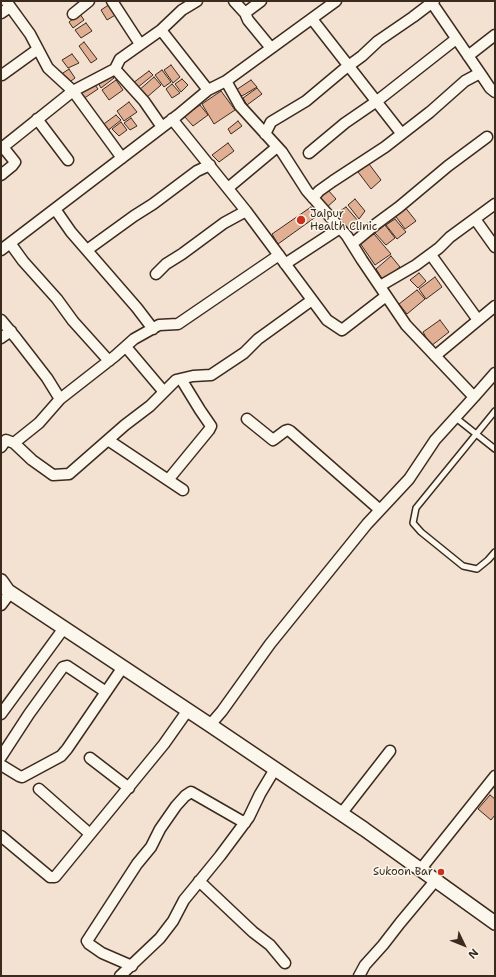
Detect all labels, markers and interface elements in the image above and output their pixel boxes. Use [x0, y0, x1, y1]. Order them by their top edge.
place label: Jaipur Health Clinic [310, 207, 377, 233]
marker: Jaipur Health Clinic [295, 214, 307, 226]
place label: Sukoon Bar [373, 865, 433, 879]
marker: Sukoon Bar [436, 867, 446, 877]
north arrow [444, 925, 484, 965]
text: N [465, 945, 482, 962]

